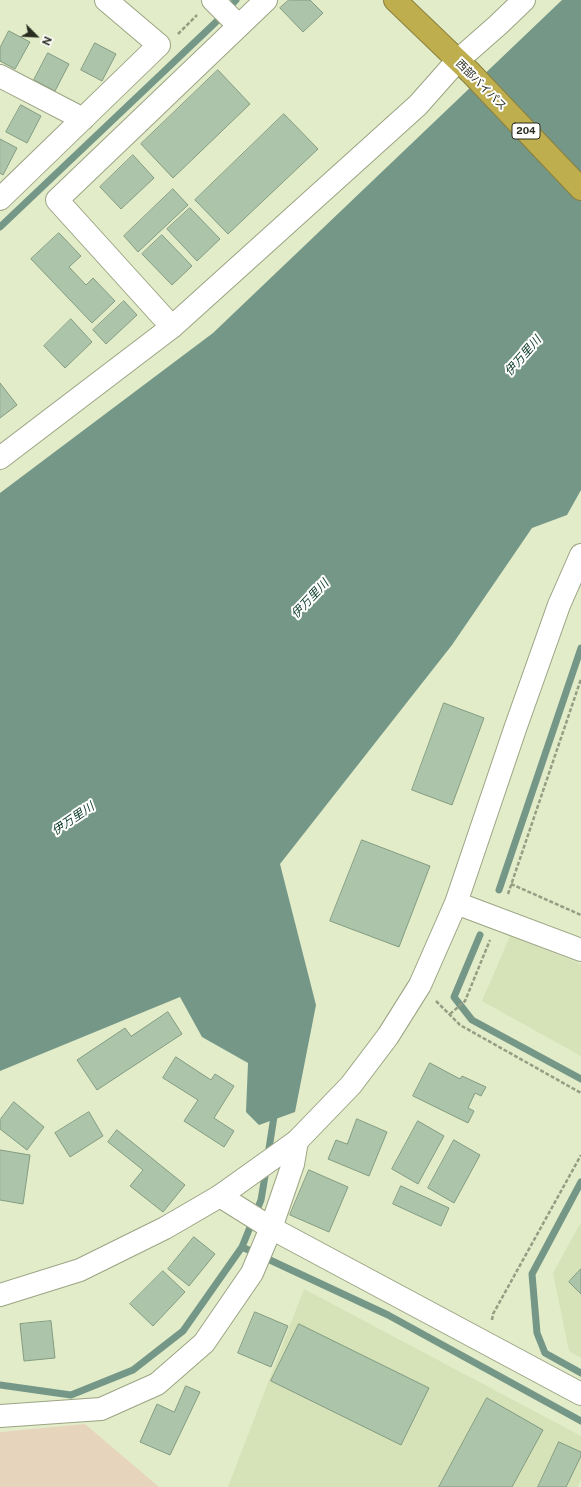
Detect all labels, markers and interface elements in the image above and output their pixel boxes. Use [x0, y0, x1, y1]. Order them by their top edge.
north arrow [16, 16, 56, 56]
text: N [40, 35, 54, 47]
street label: 西部バイパス [453, 57, 509, 113]
road number: 204 [512, 123, 540, 139]
water label: 伊万里川 [502, 333, 544, 379]
water label: 伊万里川 [288, 577, 332, 621]
water label: 伊万里川 [49, 800, 97, 838]

